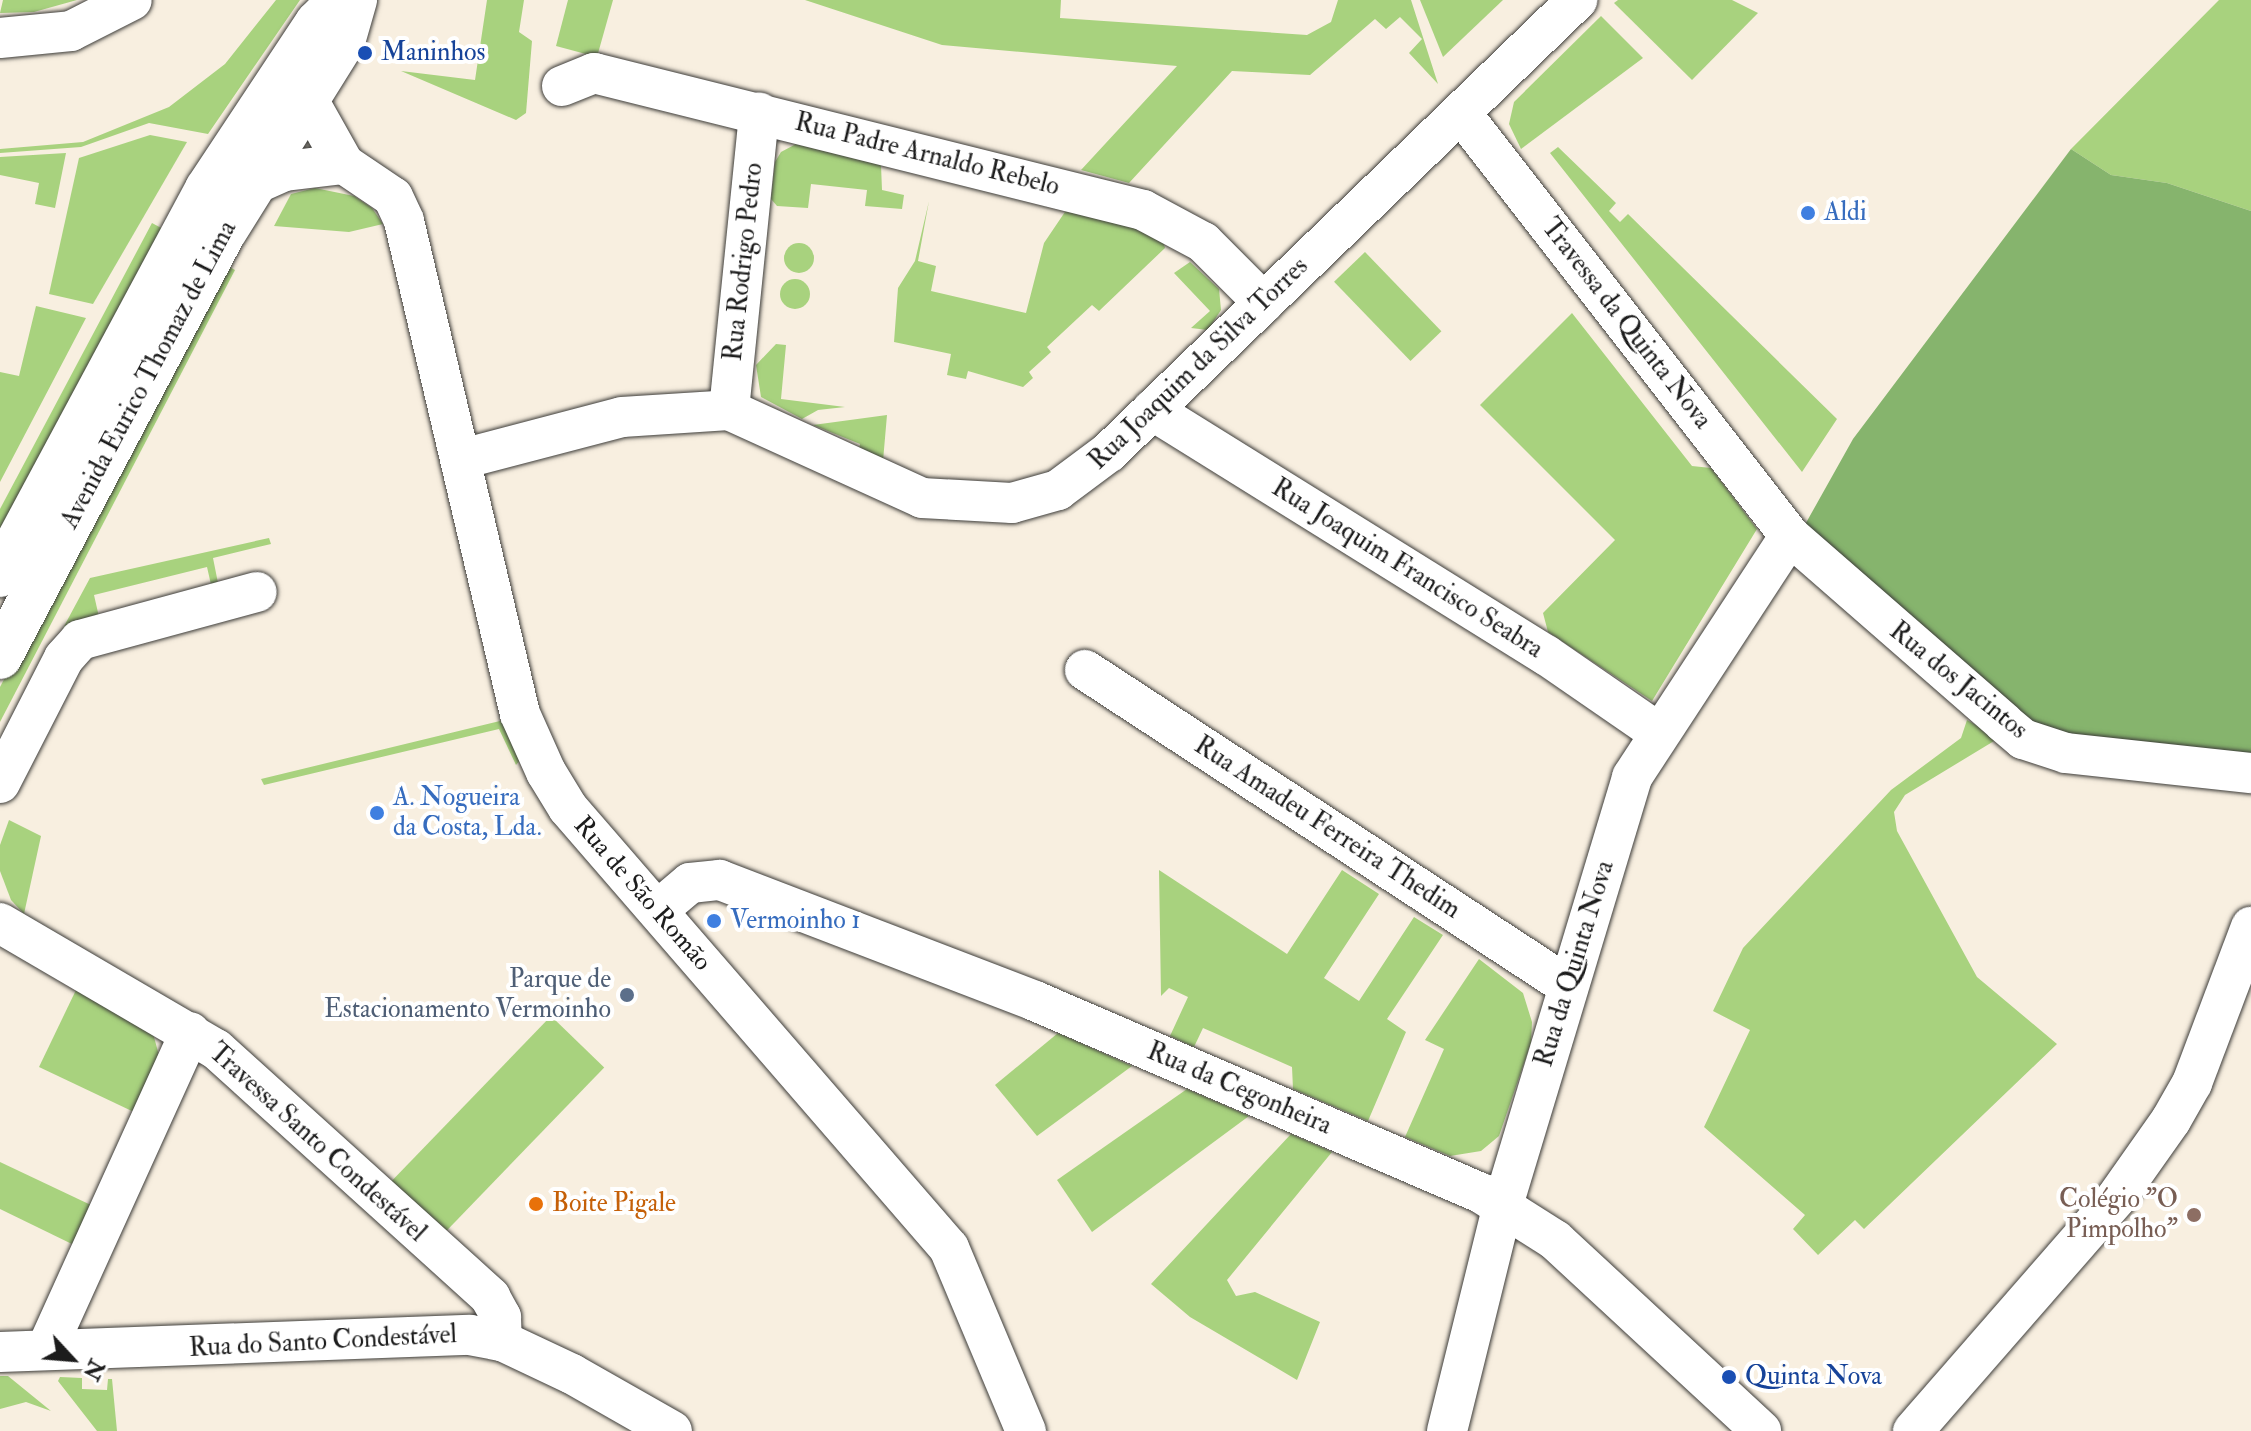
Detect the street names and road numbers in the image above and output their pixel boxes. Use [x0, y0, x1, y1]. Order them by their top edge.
street label: Rua Padre Arnaldo Rebelo [791, 107, 1063, 203]
street label: Rua Rodrigo Pedro [718, 161, 770, 363]
street label: Travessa da Quinta Nova [1534, 213, 1718, 435]
street label: Avenida Eurico Thomaz de Lima [54, 216, 244, 534]
street label: Rua Joaquim da Silva Torres [1083, 251, 1315, 477]
street label: Rua Joaquim Francisco Seabra [1266, 473, 1548, 665]
street label: Rua dos Jacintos [1883, 616, 2033, 746]
street label: Rua Amadeu Ferreira Thedim [1188, 730, 1466, 926]
street label: Rua de São Romão [566, 810, 718, 978]
street label: Rua da Quinta Nova [1529, 857, 1621, 1071]
street label: Rua da Cegonheira [1142, 1036, 1336, 1142]
street label: Travessa Santo Condestável [202, 1037, 432, 1249]
street label: Rua do Santo Condestável [188, 1319, 458, 1365]

